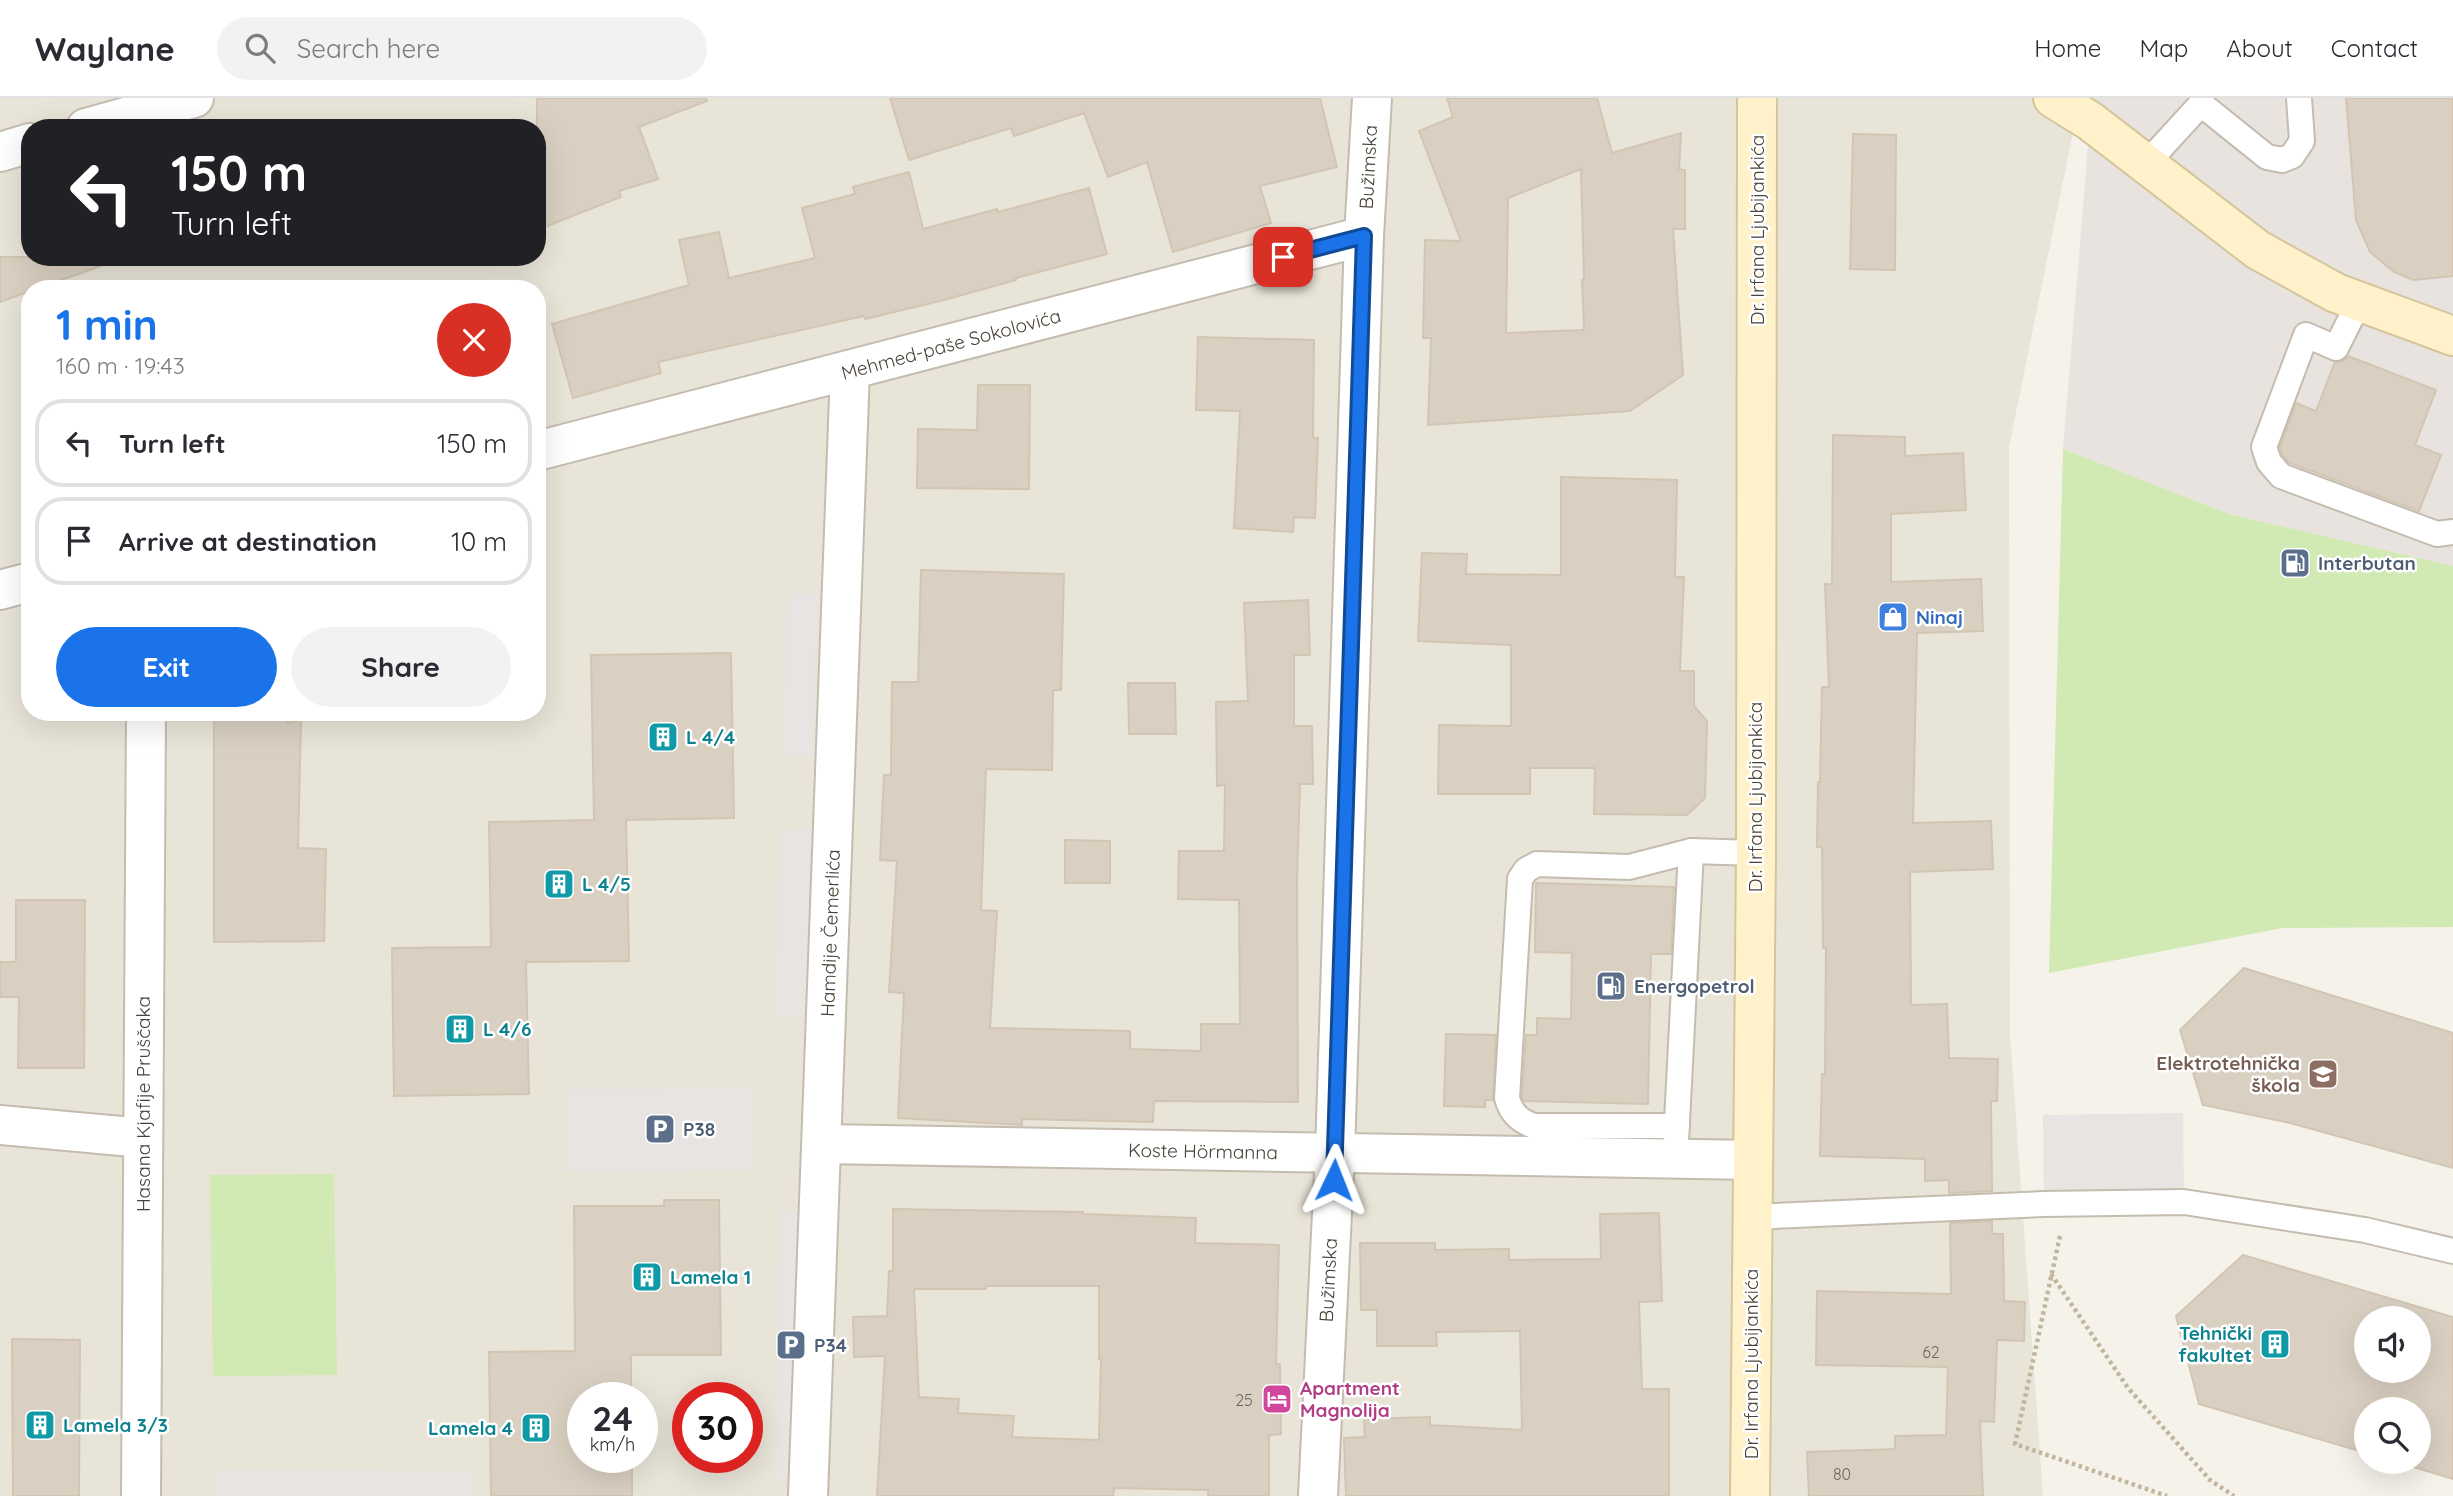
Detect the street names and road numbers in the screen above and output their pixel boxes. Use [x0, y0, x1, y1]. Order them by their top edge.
street label: Bužimska [1354, 124, 1382, 210]
street label: Dr. Irfana Ljubijankića [1745, 135, 1769, 325]
street label: Mehmed-paše Sokolovića [839, 303, 1063, 385]
street label: Dr. Irfana Ljubijankića [1743, 702, 1767, 892]
street label: Hamdije Čemerlića [815, 849, 845, 1017]
street label: Hasana Kjafije Pruščaka [131, 996, 155, 1212]
street label: Koste Hörmanna [1128, 1138, 1278, 1164]
street label: Bužimska [1314, 1237, 1342, 1323]
street label: Dr. Irfana Ljubijankića [1739, 1269, 1763, 1459]

